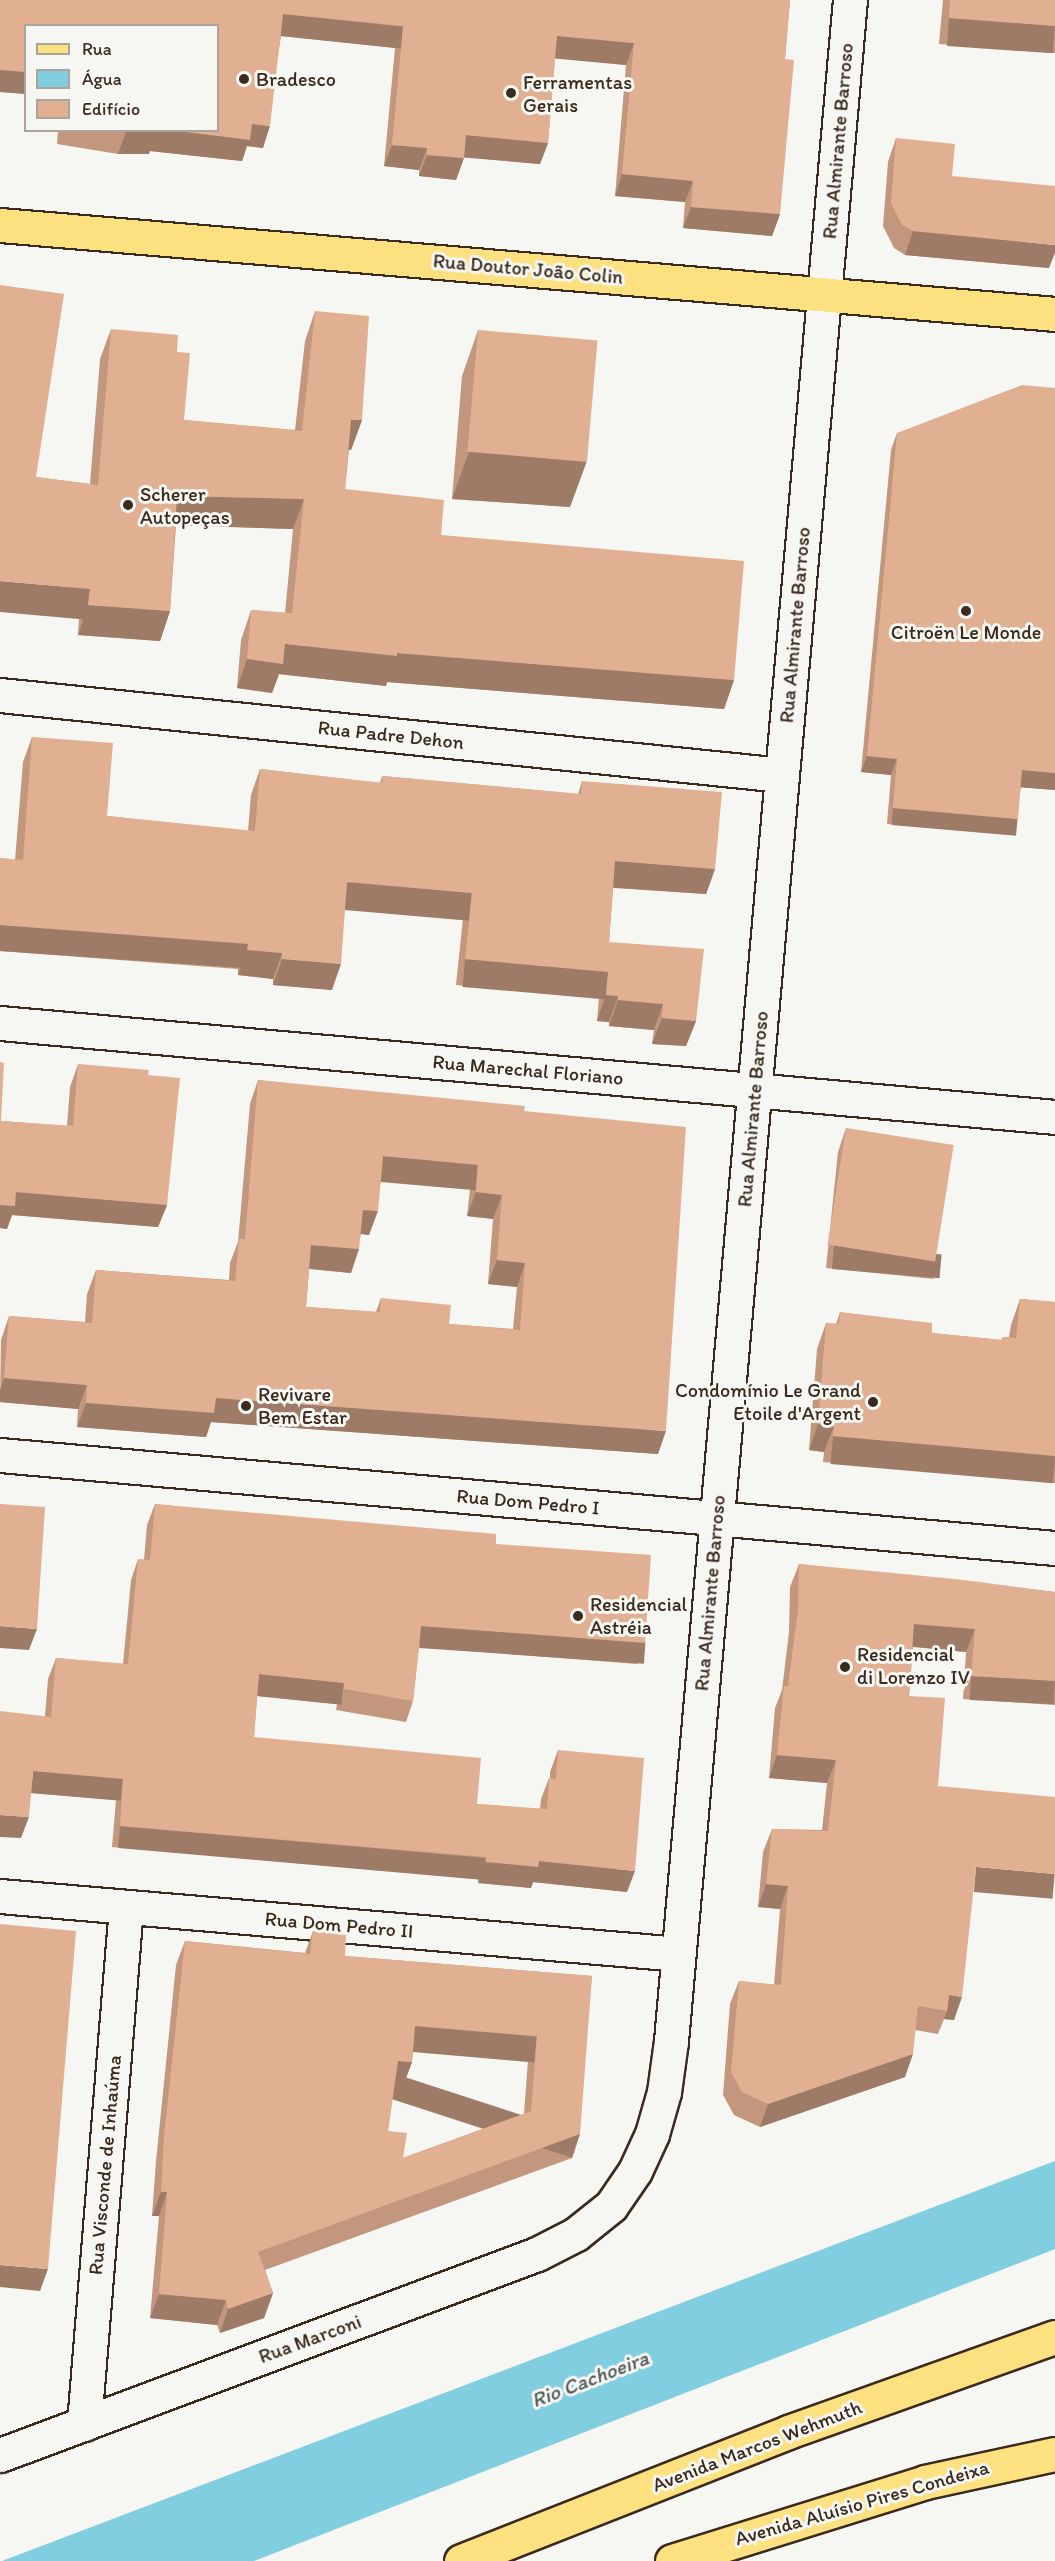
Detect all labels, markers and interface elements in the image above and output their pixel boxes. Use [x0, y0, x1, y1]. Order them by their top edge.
legend [24, 24, 219, 132]
text: Rua [82, 38, 112, 60]
street label: Rua Almirante Barroso [818, 42, 858, 240]
place label: Bradesco [256, 67, 336, 91]
text: Água [82, 68, 122, 90]
place label: Ferramentas Gerais [523, 70, 632, 117]
marker: Bradesco [237, 72, 251, 86]
marker: Ferramentas Gerais [504, 86, 518, 100]
text: Edifício [82, 98, 140, 120]
street label: Rua Doutor João Colin [432, 249, 624, 289]
place label: Scherer Autopeças [140, 482, 230, 529]
marker: Scherer Autopeças [121, 498, 135, 512]
street label: Rua Almirante Barroso [775, 526, 815, 724]
marker: Citroën Le Monde [959, 604, 973, 618]
place label: Citroën Le Monde [891, 620, 1041, 644]
street label: Rua Padre Dehon [317, 715, 465, 755]
street label: Rua Almirante Barroso [733, 1010, 773, 1208]
street label: Rua Marechal Floriano [431, 1050, 625, 1090]
place label: Condomínio Le Grand Etoile d'Argent [675, 1378, 861, 1425]
place label: Revivare Bem Estar [258, 1382, 348, 1429]
marker: Condomínio Le Grand Etoile d'Argent [866, 1395, 880, 1409]
marker: Revivare Bem Estar [239, 1399, 253, 1413]
street label: Rua Dom Pedro I [456, 1484, 600, 1520]
street label: Rua Almirante Barroso [690, 1494, 730, 1692]
place label: Residencial Astréia [590, 1592, 687, 1639]
marker: Residencial Astréia [571, 1609, 585, 1623]
place label: Residencial di Lorenzo IV [857, 1643, 969, 1690]
marker: Residencial di Lorenzo IV [838, 1660, 852, 1674]
street label: Rua Dom Pedro II [264, 1907, 414, 1943]
street label: Rua Visconde de Inhaúma [83, 2054, 127, 2276]
street label: Rua Marconi [256, 2309, 364, 2369]
water label: Rio Cachoeira [528, 2345, 652, 2413]
street label: Avenida Marcos Wehmuth [649, 2395, 865, 2497]
street label: Avenida Aluísio Pires Condeixa [732, 2455, 992, 2551]

